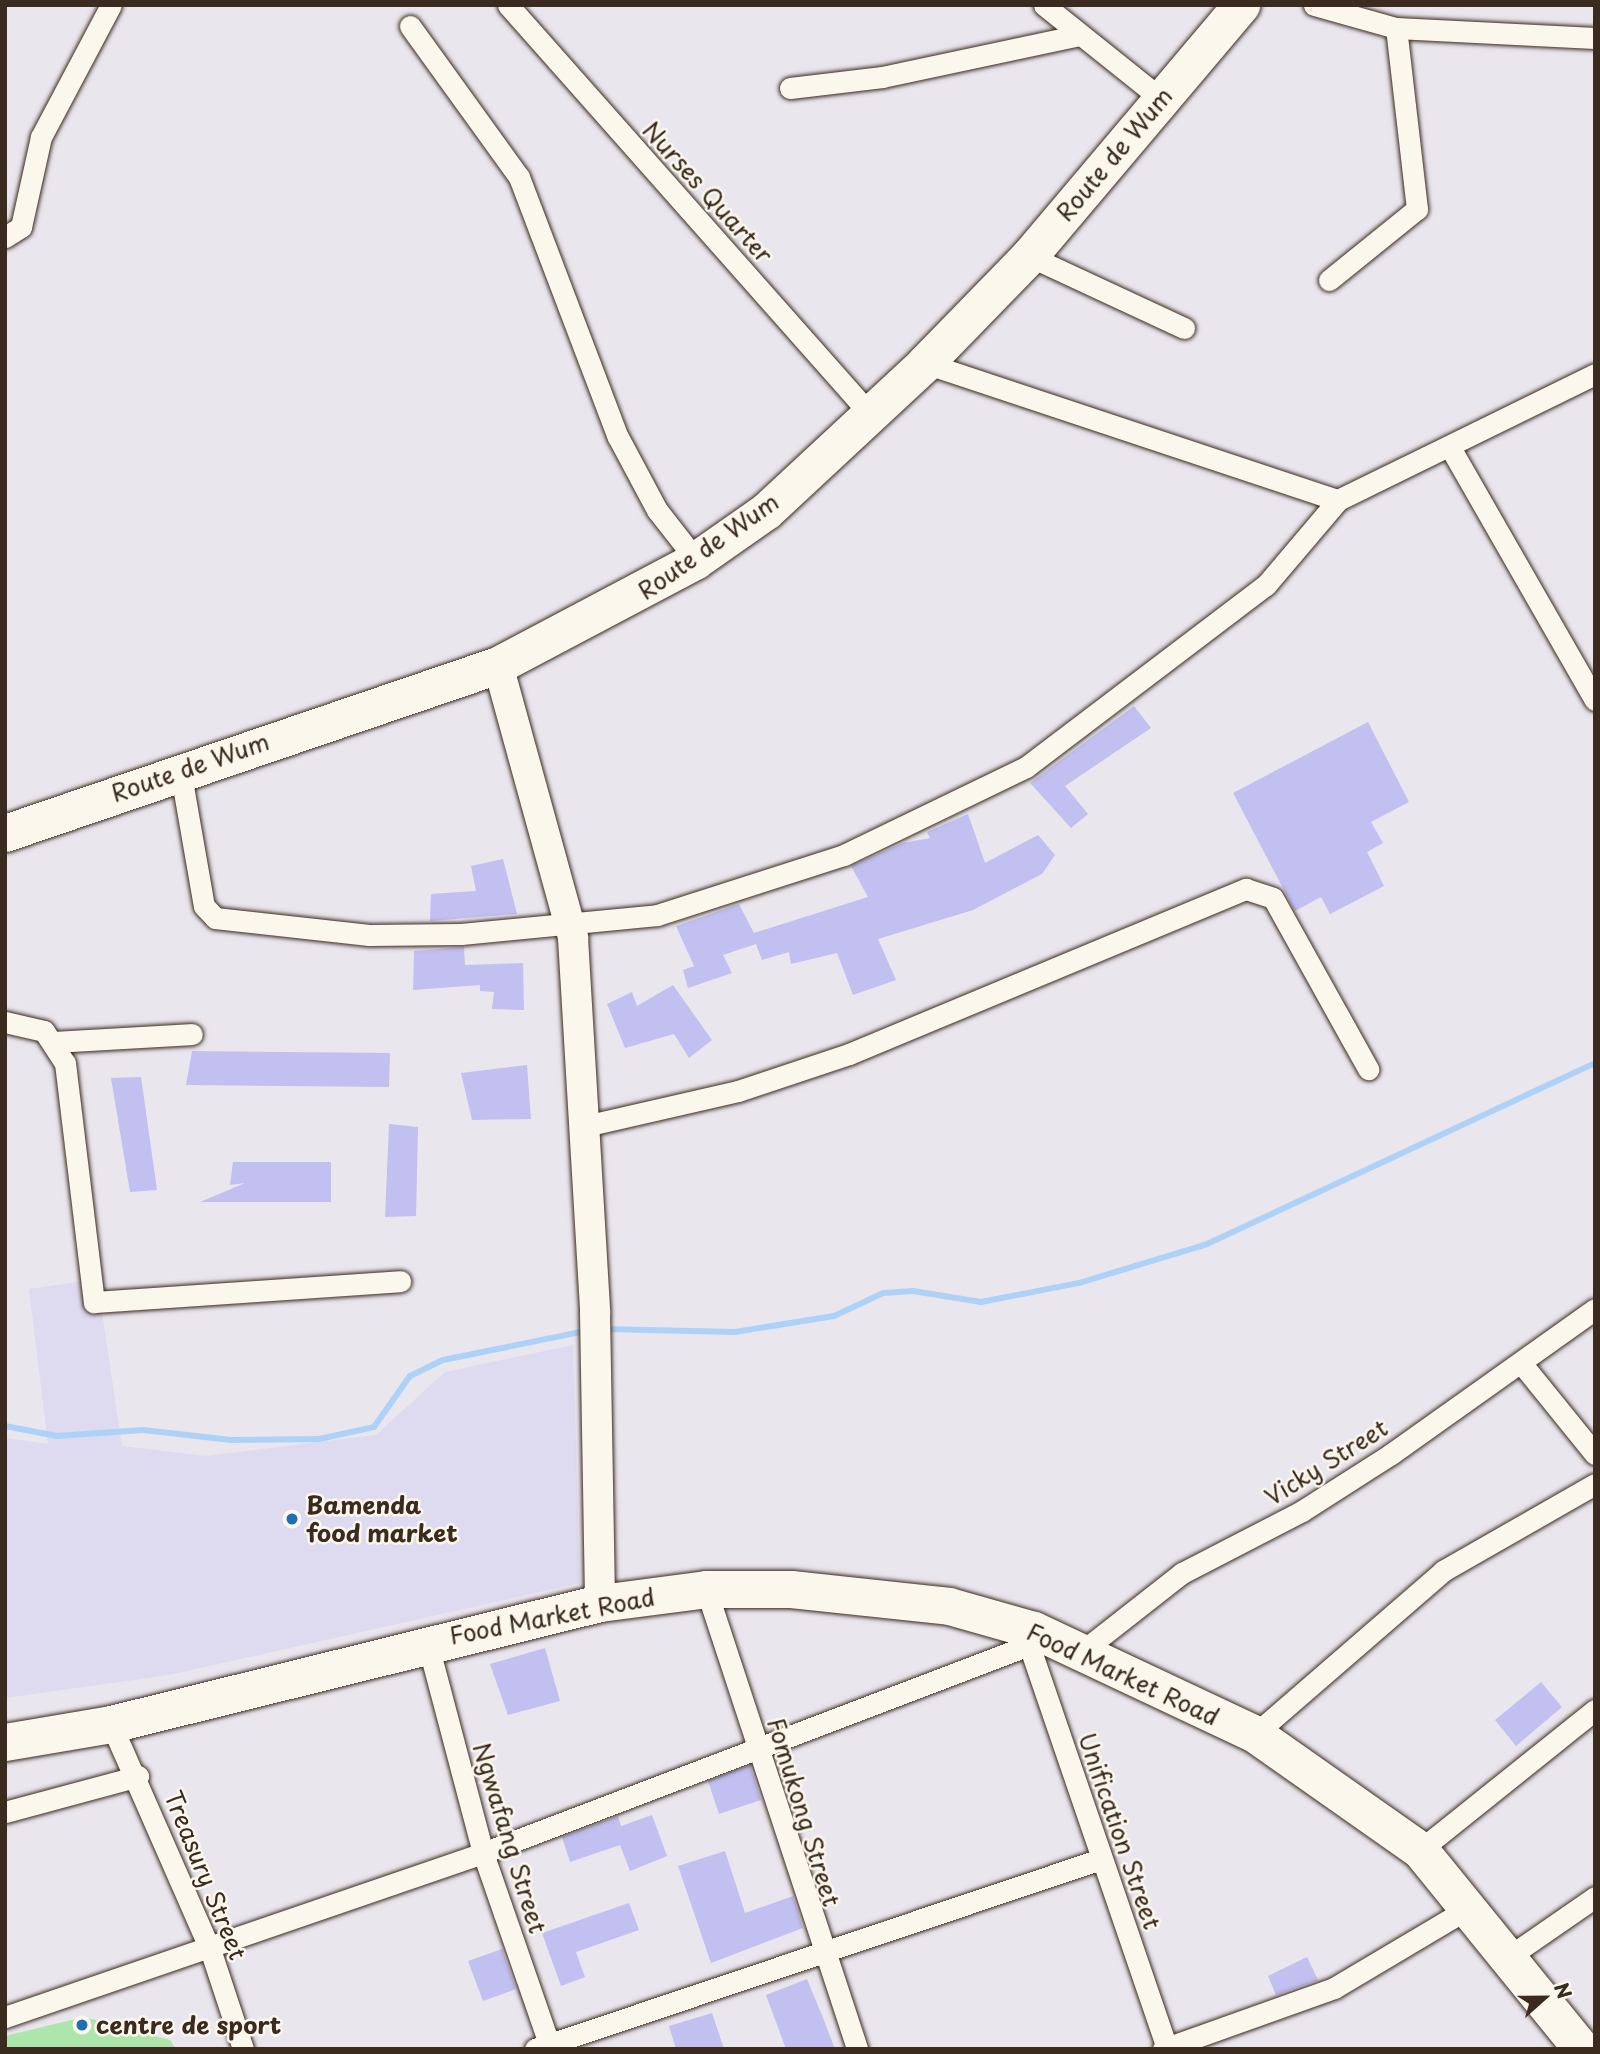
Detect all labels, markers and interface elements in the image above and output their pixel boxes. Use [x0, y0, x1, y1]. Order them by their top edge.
street label: Route de Wum [1049, 81, 1179, 227]
street label: Nurses Quarter [637, 115, 779, 269]
street label: Route de Wum [631, 486, 785, 606]
street label: Route de Wum [107, 726, 273, 808]
street label: Vicky Street [1258, 1412, 1394, 1512]
place label: Bamenda food market [306, 1491, 459, 1547]
marker: Bamenda food market [284, 1511, 300, 1527]
street label: Food Market Road [445, 1582, 659, 1650]
street label: Food Market Road [1021, 1616, 1225, 1732]
street label: Fomukong Street [762, 1714, 846, 1910]
street label: Unification Street [1073, 1729, 1167, 1933]
street label: Ngwafang Street [467, 1739, 553, 1937]
street label: Treasury Street [159, 1785, 253, 1965]
north arrow [1509, 1963, 1579, 2033]
text: N [1548, 1978, 1579, 2003]
place label: centre de sport [96, 2011, 282, 2039]
marker: centre de sport [74, 2017, 90, 2033]

